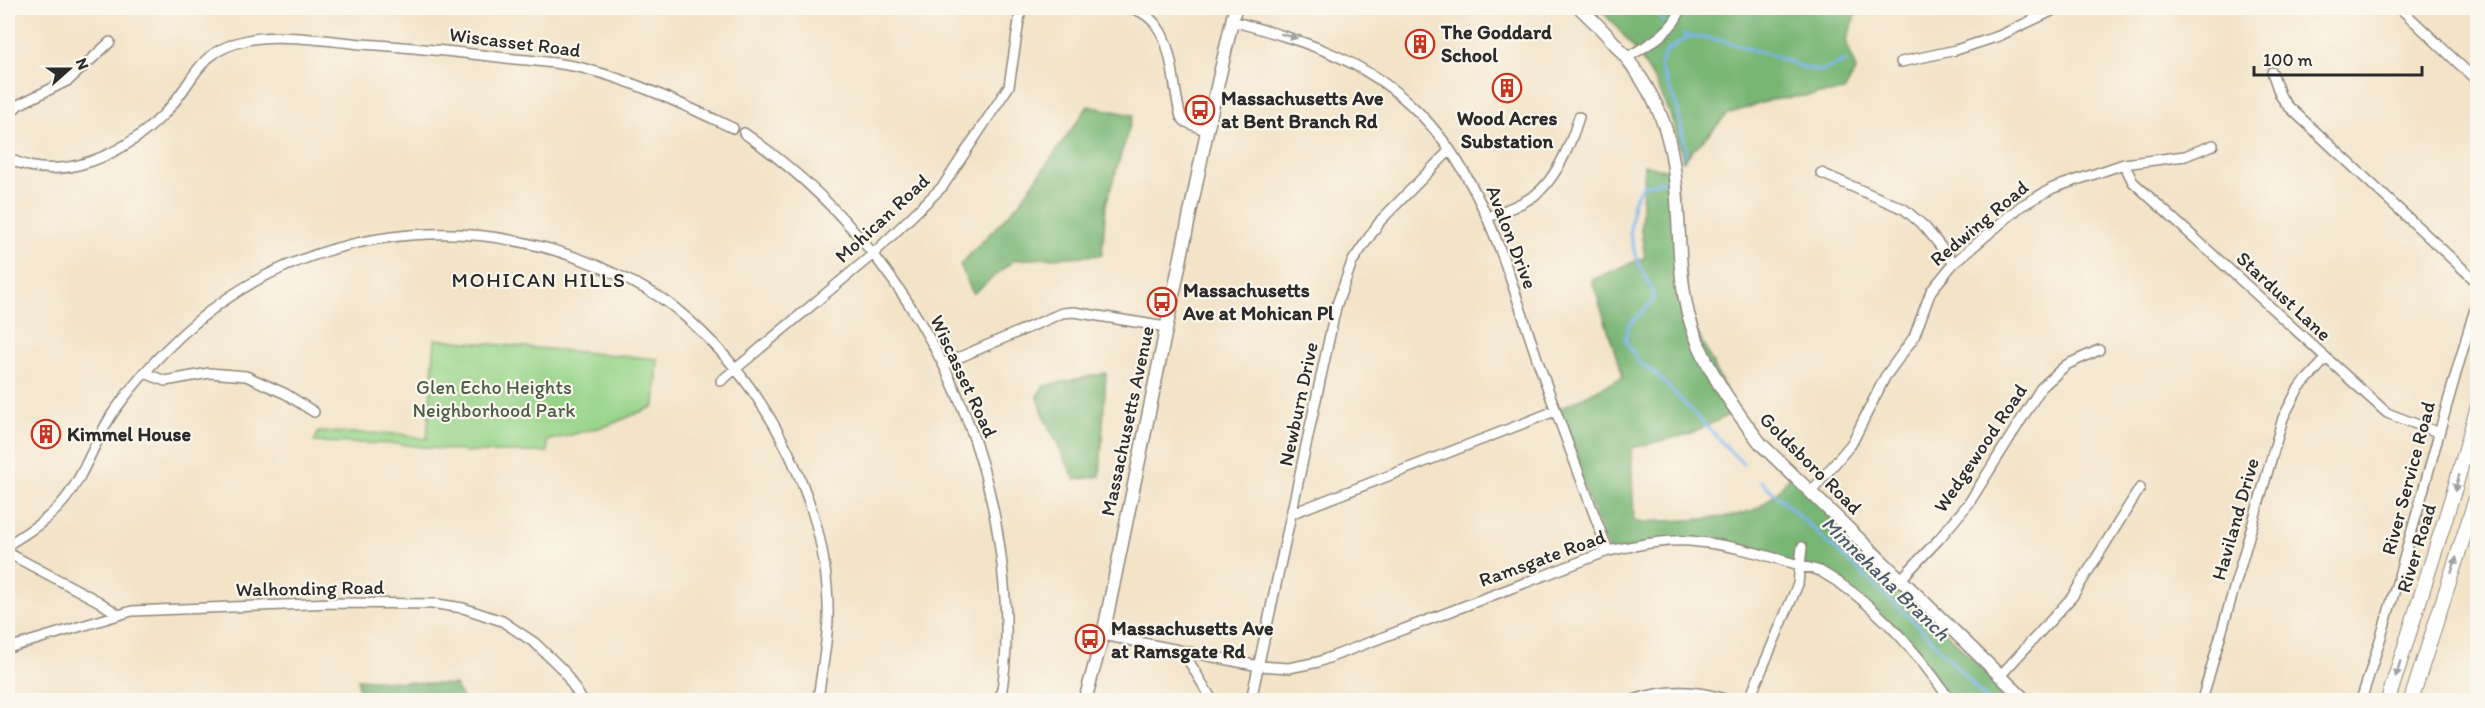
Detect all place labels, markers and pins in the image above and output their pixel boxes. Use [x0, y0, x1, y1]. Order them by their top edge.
place label: The Goddard School [1440, 20, 1552, 67]
building icon: The Goddard School [1404, 28, 1436, 60]
building icon: Wood Acres Substation [1491, 72, 1523, 104]
place label: Massachusetts Ave at Bent Branch Rd [1221, 86, 1384, 133]
bus stop icon: Massachusetts Ave at Bent Branch Rd [1184, 94, 1216, 126]
place label: Wood Acres Substation [1457, 106, 1557, 153]
place label: Massachusetts Ave at Mohican Pl [1182, 278, 1334, 325]
bus stop icon: Massachusetts Ave at Mohican Pl [1146, 286, 1178, 318]
building icon: Kimmel House [30, 418, 62, 450]
place label: Kimmel House [67, 422, 191, 446]
place label: Massachusetts Ave at Ramsgate Rd [1111, 616, 1274, 664]
bus stop icon: Massachusetts Ave at Ramsgate Rd [1074, 623, 1106, 655]

